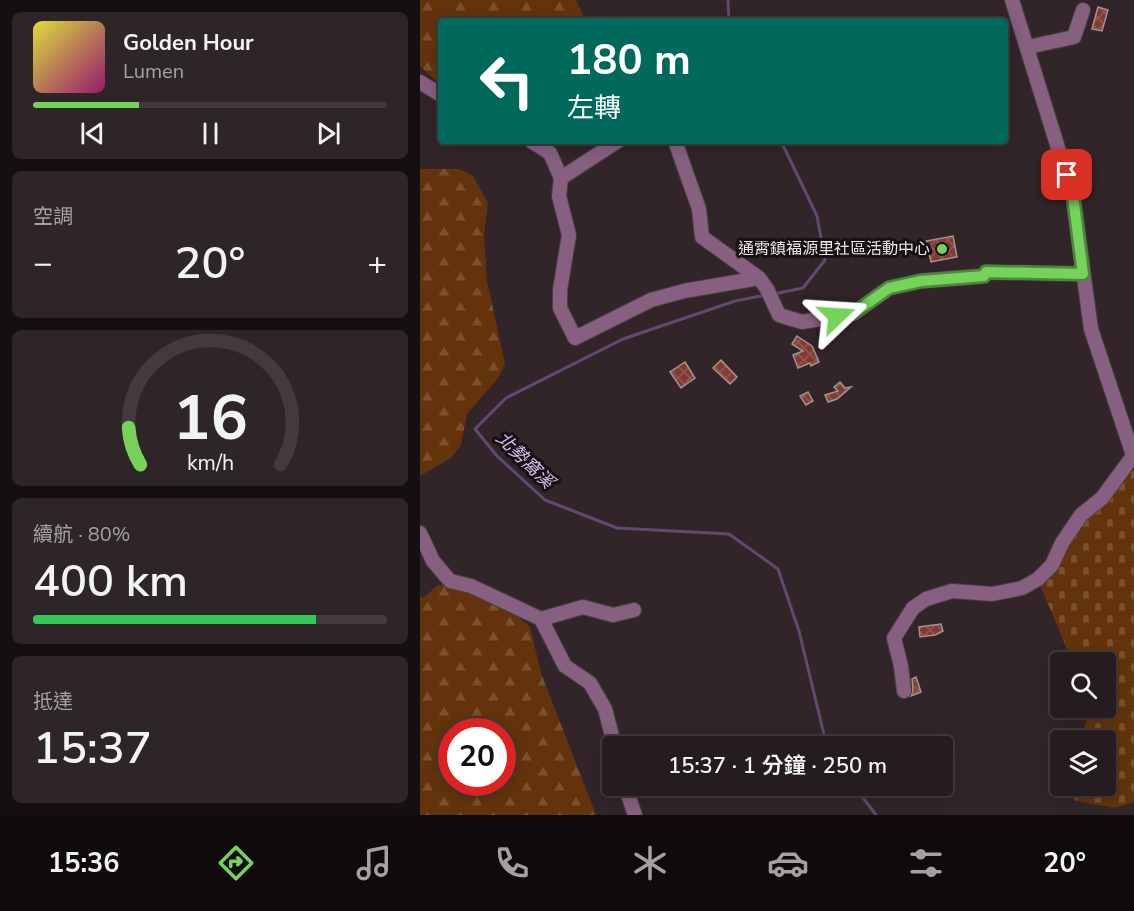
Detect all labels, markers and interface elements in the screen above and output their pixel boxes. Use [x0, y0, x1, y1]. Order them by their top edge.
text: Golden Hour [123, 28, 254, 58]
text: 180 m [567, 32, 691, 89]
icon: left [468, 42, 546, 120]
text: Lumen [123, 58, 184, 85]
text: 左轉 [567, 90, 621, 127]
icon: previous [76, 117, 109, 150]
icon: pause [194, 117, 227, 150]
icon: next [312, 117, 345, 150]
pin [1041, 149, 1092, 200]
icon: arrive [1050, 158, 1083, 191]
text: 空調 [33, 203, 73, 230]
text: 20° [175, 233, 245, 294]
place label: 通霄鎮福源里社區活動中心 [738, 238, 930, 260]
text: − [33, 241, 53, 286]
text: + [367, 241, 387, 286]
marker: 通霄鎮福源里社區活動中心 [935, 242, 949, 256]
position arrow [805, 284, 869, 348]
text: 16 [173, 376, 247, 461]
water label: 北勢窩溪 [491, 426, 561, 496]
text: km/h [186, 448, 234, 478]
text: 續航 · 80% [33, 521, 130, 548]
text: 400 km [33, 551, 188, 612]
map controls [1050, 652, 1116, 796]
button: search [1050, 652, 1116, 718]
text: 抵達 [33, 688, 73, 715]
text: 15:37 [33, 718, 152, 779]
speed limit sign: 20 [438, 718, 516, 796]
button: layers [1050, 730, 1116, 796]
text: 15:37 · 1 分鐘 · 250 m [668, 751, 887, 781]
icon: directions [215, 842, 257, 884]
icon: music [353, 842, 395, 884]
icon: phone [491, 842, 533, 884]
icon: climate [629, 842, 671, 884]
icon: car [767, 842, 809, 884]
icon: filters [905, 842, 947, 884]
text: 15:36 [48, 845, 119, 882]
text: 20° [1043, 845, 1086, 882]

